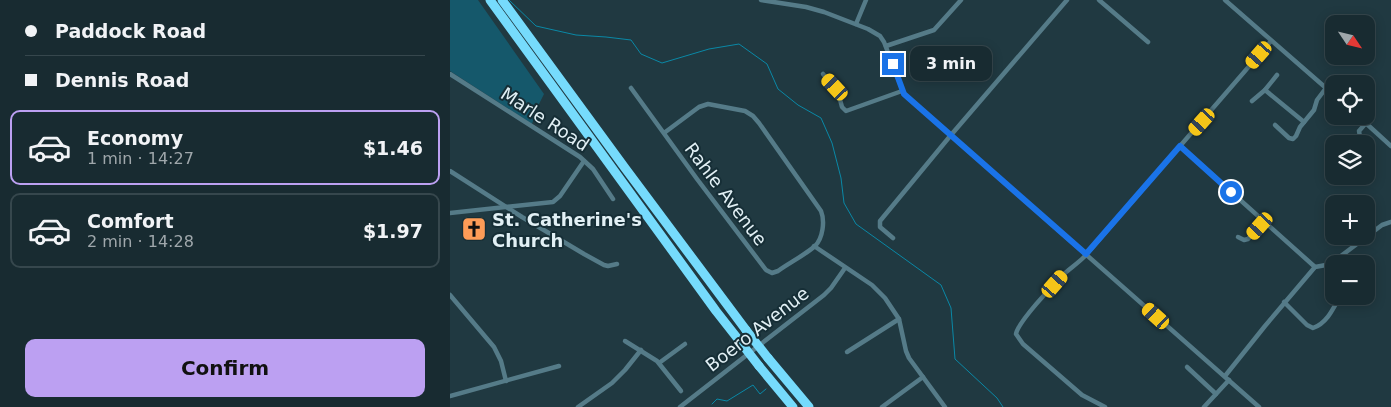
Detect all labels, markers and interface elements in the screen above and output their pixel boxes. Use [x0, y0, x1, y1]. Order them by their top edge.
north arrow [1325, 15, 1375, 65]
map controls [1325, 15, 1375, 305]
text: Paddock Road [55, 20, 206, 42]
car [1243, 39, 1274, 71]
callout: 3 min [910, 46, 993, 82]
route end [882, 53, 904, 75]
text: 3 min [926, 54, 976, 73]
text: Dennis Road [55, 69, 189, 91]
car [819, 71, 850, 103]
button: locate [1325, 75, 1375, 125]
street label: Marle Road [497, 83, 593, 155]
car [1186, 106, 1217, 138]
icon: car [27, 125, 72, 170]
text: Economy [87, 127, 183, 149]
button: layers [1325, 135, 1375, 185]
text: $1.46 [363, 137, 423, 159]
street label: Rahle Avenue [681, 138, 771, 250]
text: 1 min · 14:27 [87, 149, 194, 168]
route start [1220, 181, 1242, 203]
button: + [1325, 195, 1375, 245]
icon: car [27, 208, 72, 253]
place label: St. Catherine's Church [492, 209, 642, 251]
text: Comfort [87, 210, 174, 232]
car [1244, 210, 1275, 242]
church icon: St. Catherine's Church [461, 216, 487, 242]
text: $1.97 [363, 220, 423, 242]
text: 2 min · 14:28 [87, 232, 194, 251]
button: − [1325, 255, 1375, 305]
car [1039, 268, 1070, 300]
street label: Boero Avenue [701, 282, 813, 376]
car [1139, 300, 1172, 332]
button: Confirm [25, 339, 425, 397]

